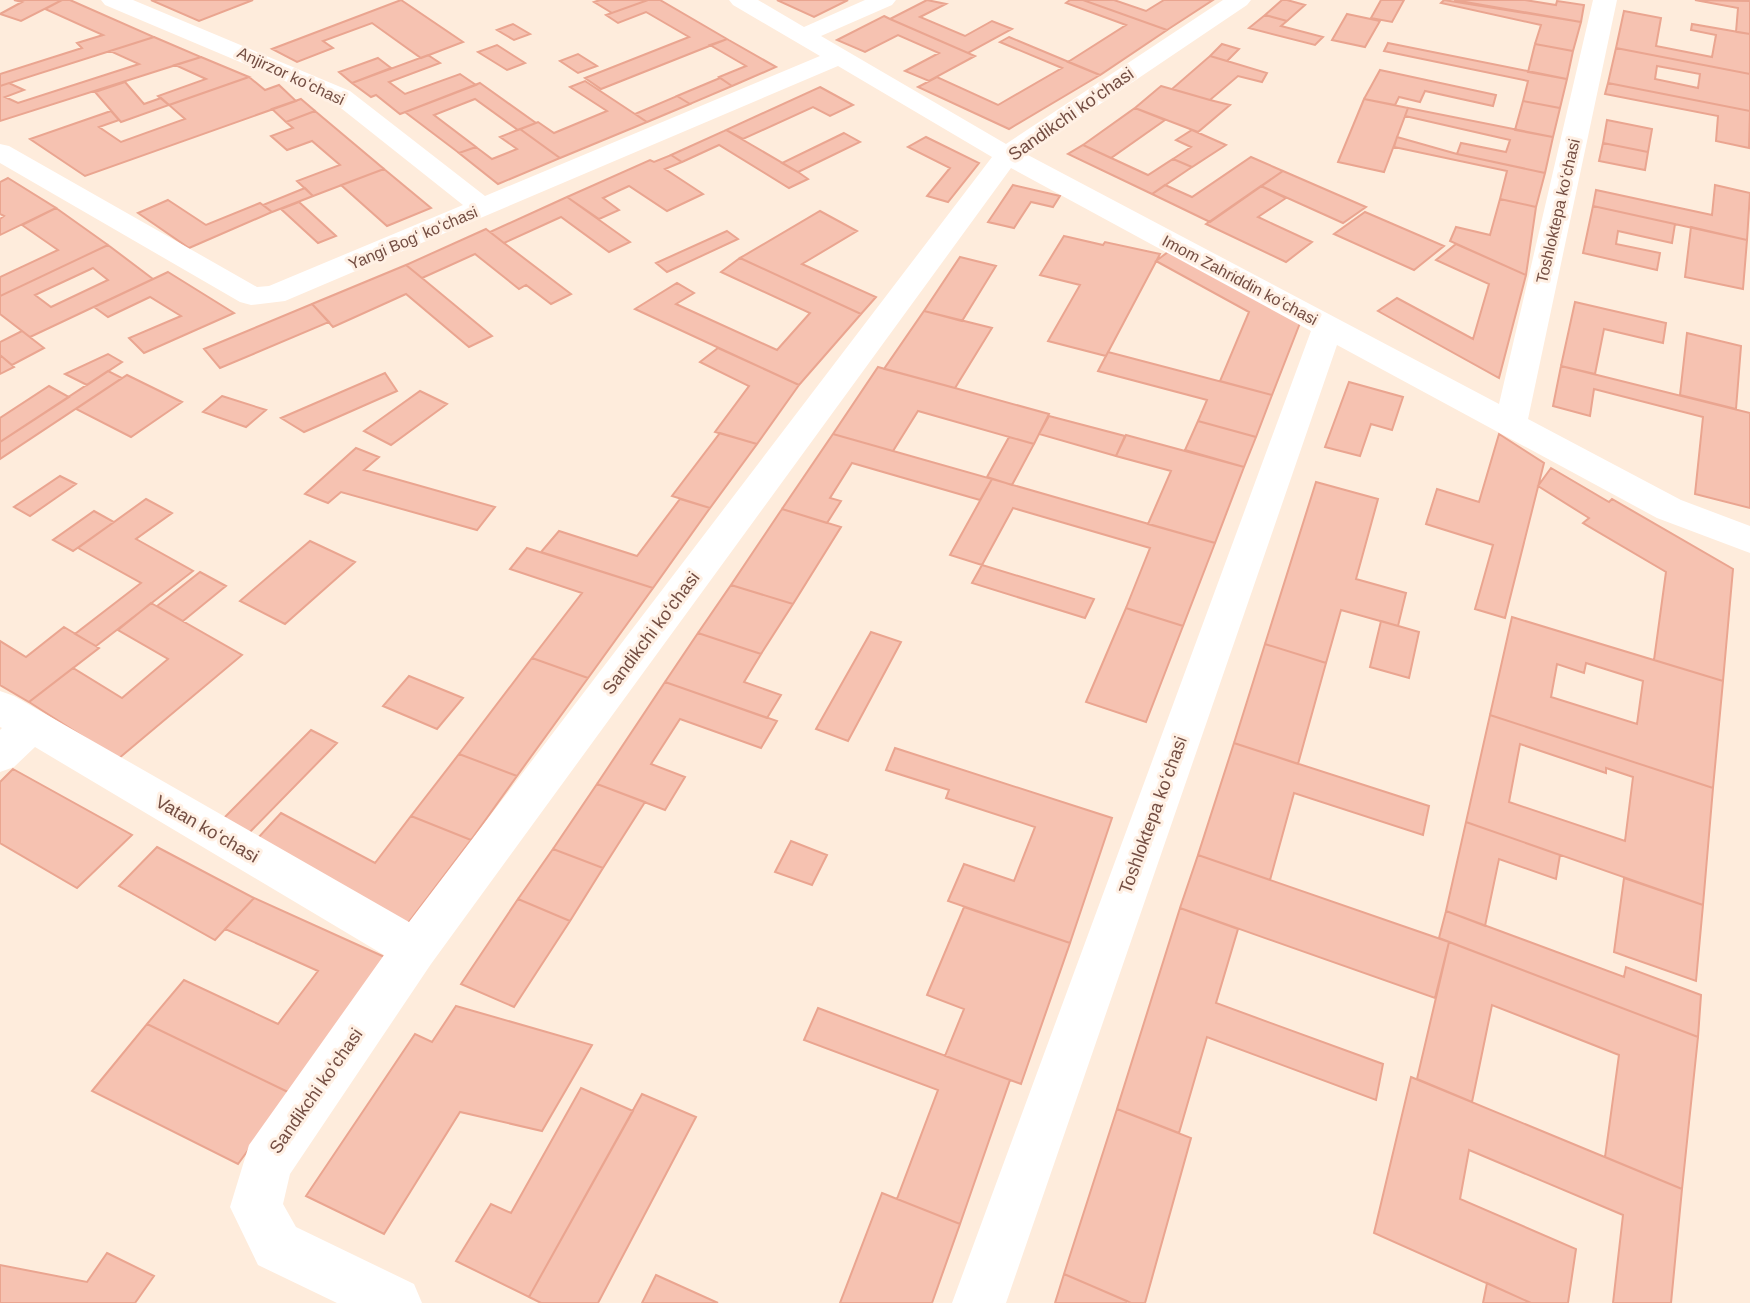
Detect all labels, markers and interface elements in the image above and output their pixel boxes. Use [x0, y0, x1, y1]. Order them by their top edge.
street label: Anjirzor koʻchasi [235, 44, 347, 108]
street label: Sandikchi koʻchasi [1005, 63, 1137, 165]
street label: Toshloktepa koʻchasi [1533, 137, 1583, 285]
street label: Yangi Bogʻ koʻchasi [346, 203, 480, 273]
street label: Imom Zahriddin koʻchasi [1159, 232, 1321, 328]
street label: Sandikchi koʻchasi [598, 568, 704, 698]
street label: Toshloktepa koʻchasi [1115, 734, 1191, 896]
street label: Vatan koʻchasi [152, 791, 262, 867]
street label: Sandikchi koʻchasi [265, 1025, 367, 1157]

